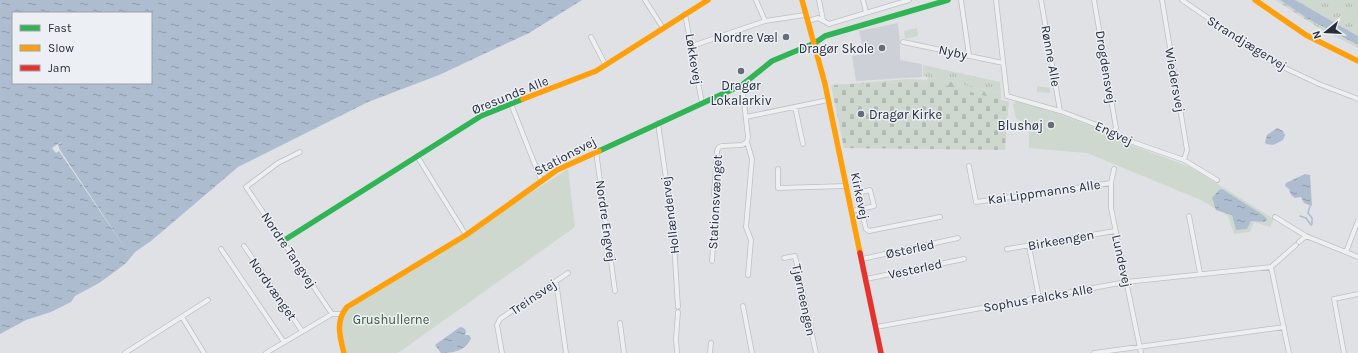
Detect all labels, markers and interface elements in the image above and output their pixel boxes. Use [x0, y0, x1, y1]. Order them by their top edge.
legend [12, 12, 152, 84]
street label: Strandjægervej [1204, 12, 1290, 74]
north arrow [1306, 12, 1346, 52]
text: Fast [48, 21, 72, 35]
street label: Rønne Alle [1038, 24, 1064, 88]
street label: Drogdensvej [1093, 29, 1119, 105]
text: N [1310, 29, 1324, 41]
place label: Nordre Væl [714, 30, 778, 45]
street label: Løkkevej [683, 32, 705, 86]
marker: Nordre Væl [781, 32, 791, 42]
text: Slow [48, 41, 74, 55]
place label: Dragør Skole [799, 41, 874, 56]
street label: Nyby [937, 42, 969, 62]
marker: Dragør Skole [877, 43, 887, 53]
street label: Wiedersvej [1162, 47, 1188, 113]
text: Jam [48, 61, 71, 75]
marker: Dragør Lokalarkiv [736, 66, 746, 76]
street label: Øresunds Alle [469, 73, 551, 117]
place label: Dragør Lokalarkiv [711, 78, 772, 108]
place label: Dragør Kirke [869, 107, 942, 122]
marker: Dragør Kirke [856, 109, 866, 119]
place label: Blushøj [998, 118, 1043, 133]
street label: Engvej [1093, 118, 1135, 148]
marker: Blushøj [1046, 120, 1056, 130]
street label: Stationsvej [532, 133, 598, 179]
street label: Stationsvænget [705, 154, 725, 250]
street label: Kirkevej [848, 171, 872, 221]
street label: Hollændervej [658, 175, 682, 255]
street label: Kai Lippmanns Alle [987, 177, 1102, 207]
street label: Nordre Engvej [593, 179, 619, 263]
street label: Nordre Tangvej [258, 209, 320, 291]
street label: Birkeengen [1027, 227, 1095, 253]
street label: Lundevej [1109, 233, 1135, 289]
street label: Østerled [884, 237, 936, 261]
street label: Nordvænget [246, 255, 300, 323]
street label: Vesterled [887, 256, 943, 282]
street label: Tjørneengen [789, 263, 819, 337]
street label: Treinsvej [507, 276, 559, 318]
street label: Sophus Falcks Alle [982, 281, 1094, 315]
park label: Grushullerne [353, 312, 430, 327]

